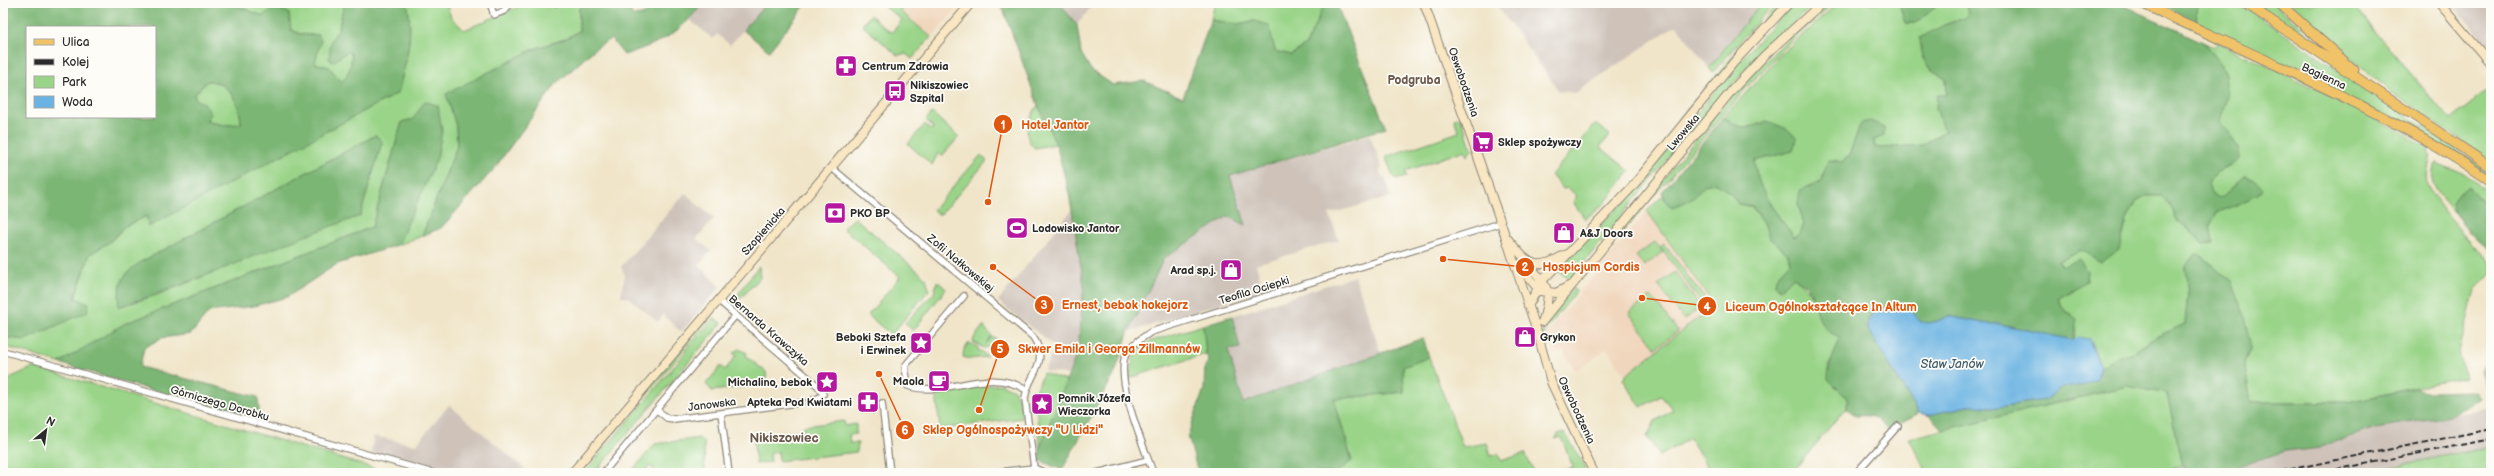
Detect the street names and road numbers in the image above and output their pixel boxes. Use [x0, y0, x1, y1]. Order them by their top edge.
street label: Oswobodzenia [1446, 46, 1482, 119]
street label: Bagienna [2299, 60, 2348, 92]
street label: Lwowska [1664, 111, 1702, 153]
street label: Szopienicka [739, 205, 788, 258]
street label: Zofii Nałkowskiej [924, 231, 997, 295]
street label: Teofila Ociepki [1217, 274, 1291, 307]
street label: Bernarda Krawczyka [726, 292, 811, 369]
street label: Oswobodzenia [1555, 375, 1598, 446]
street label: Górniczego Dorobku [169, 383, 271, 424]
street label: Janowska [687, 395, 737, 414]

